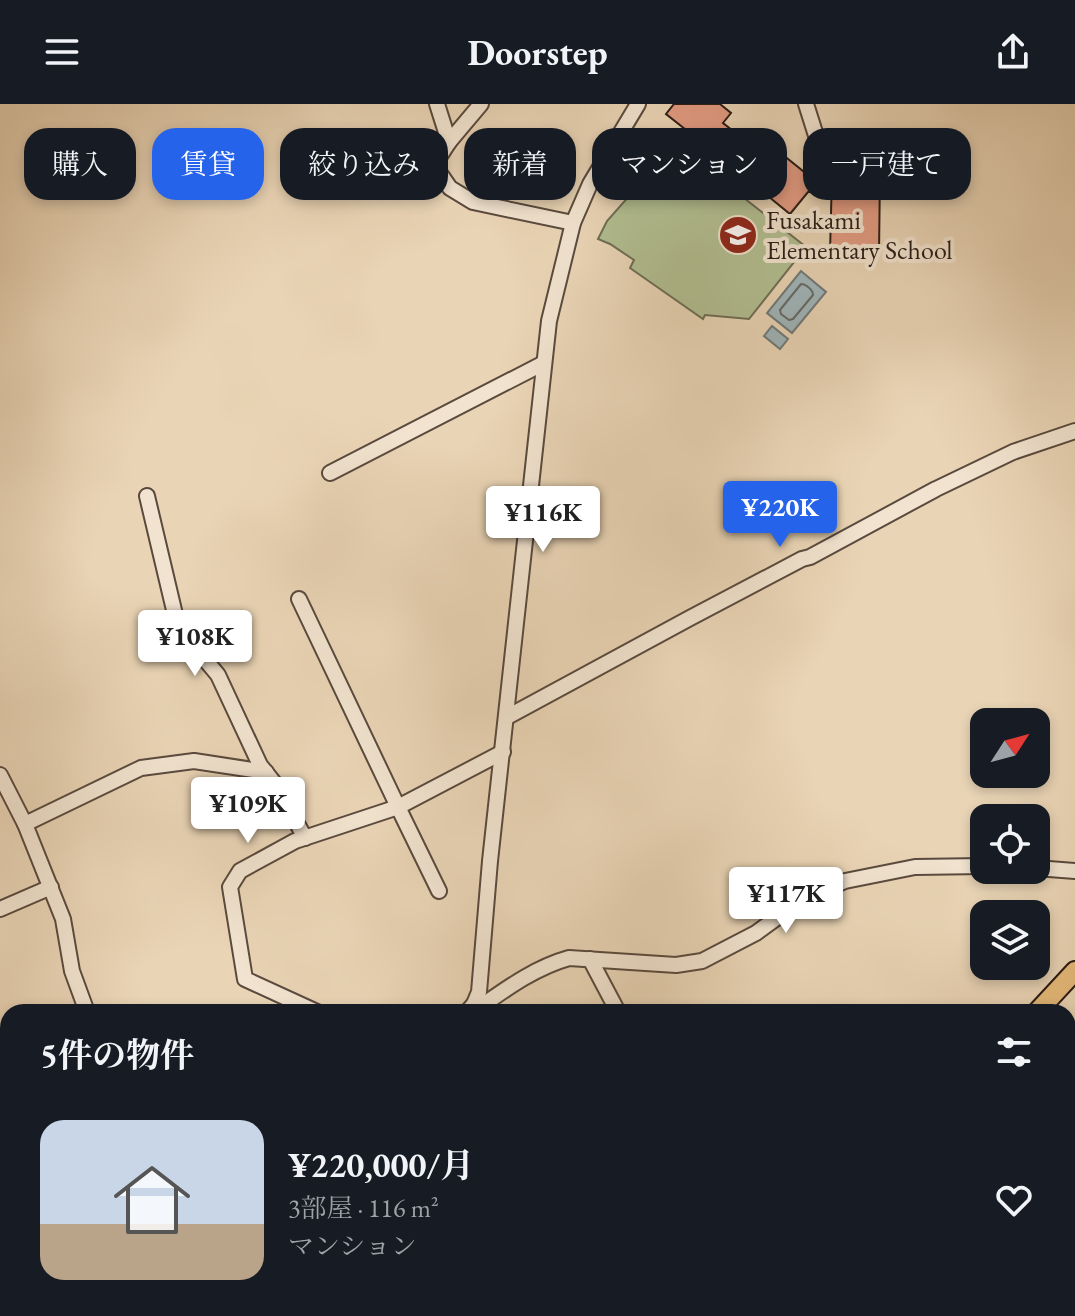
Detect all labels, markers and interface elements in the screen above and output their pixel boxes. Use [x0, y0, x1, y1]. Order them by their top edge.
text: Doorstep [467, 29, 608, 76]
icon: menu [40, 30, 84, 74]
icon: share [991, 30, 1035, 74]
chip: 購入 [24, 128, 136, 200]
chip: 賃貸 [152, 128, 264, 200]
chip: 絞り込み [280, 128, 448, 200]
chip: 新着 [464, 128, 576, 200]
chip: マンション [592, 128, 787, 200]
chip: 一戸建て [803, 128, 971, 200]
place label: Fusakami Elementary School [766, 203, 953, 267]
school or university icon: Fusakami Elementary School [717, 214, 759, 256]
pin: ¥220K [724, 481, 836, 549]
pin: ¥116K [487, 486, 599, 554]
text: ¥220K [741, 490, 819, 524]
text: ¥116K [504, 495, 582, 529]
pin: ¥108K [139, 610, 251, 678]
text: ¥108K [156, 619, 234, 653]
north arrow [970, 708, 1050, 788]
map controls [970, 708, 1050, 980]
pin: ¥109K [192, 777, 304, 845]
text: ¥109K [209, 786, 287, 820]
button: locate [970, 804, 1050, 884]
pin: ¥117K [730, 867, 842, 935]
text: ¥117K [747, 876, 825, 910]
button: layers [970, 900, 1050, 980]
icon: filters [992, 1030, 1036, 1074]
text: 5件の物件 [40, 1033, 194, 1077]
text: ¥220,000/月 [288, 1143, 474, 1187]
icon: home [104, 1152, 200, 1248]
icon: heart [992, 1178, 1036, 1222]
text: 3部屋 · 116 m² [288, 1191, 439, 1225]
text: マンション [288, 1229, 417, 1263]

